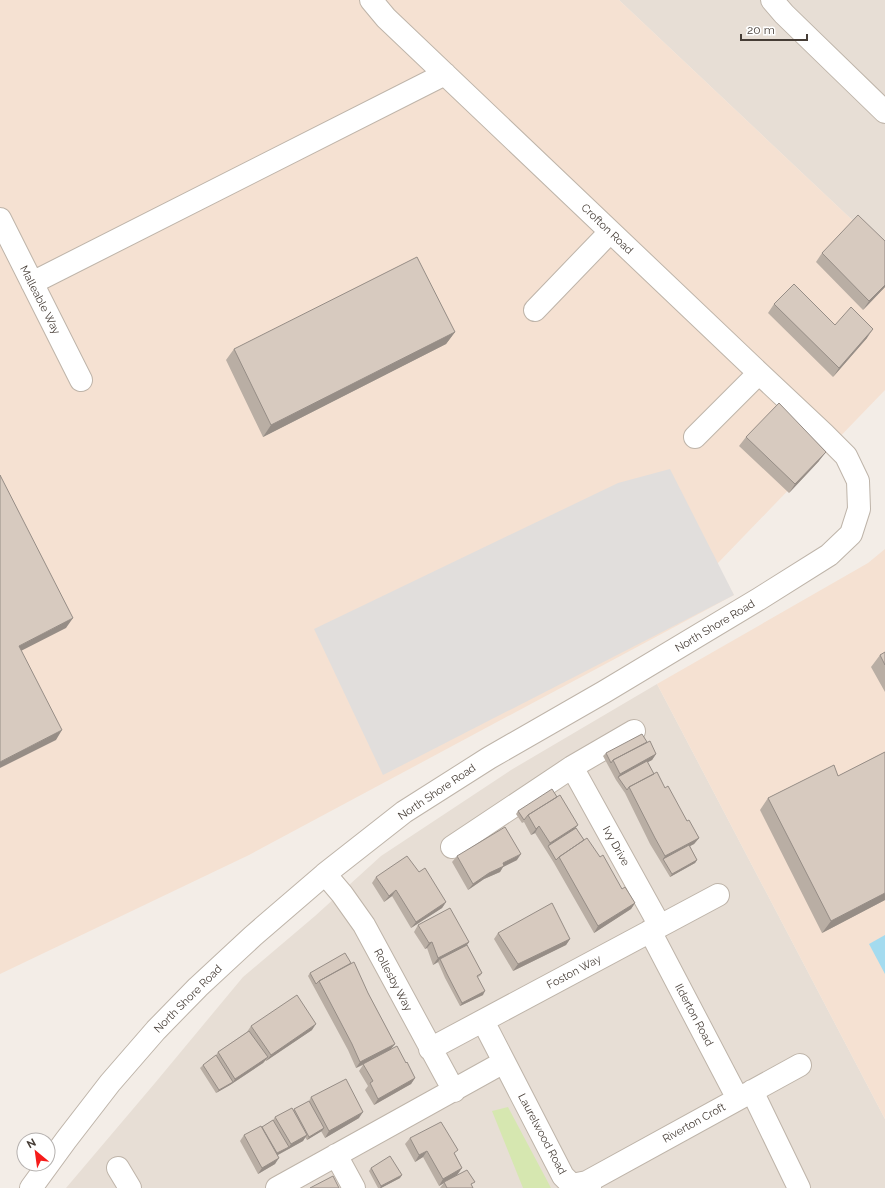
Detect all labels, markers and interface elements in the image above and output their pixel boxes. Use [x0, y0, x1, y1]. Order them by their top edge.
scale bar [741, 16, 807, 42]
text: 20 m [747, 23, 775, 37]
street label: Crofton Road [578, 201, 636, 257]
street label: Malleable Way [17, 263, 63, 337]
street label: North Shore Road [673, 597, 757, 655]
street label: North Shore Road [396, 761, 478, 823]
street label: Ivy Drive [600, 824, 632, 869]
street label: Rollesby Way [371, 947, 415, 1013]
street label: Foston Way [545, 952, 603, 992]
street label: North Shore Road [151, 962, 225, 1036]
street label: Ilderton Road [672, 982, 716, 1048]
street label: Laurelwood Road [515, 1091, 569, 1177]
street label: Riverton Croft [660, 1100, 728, 1146]
north arrow [16, 1132, 56, 1172]
text: N [25, 1136, 38, 1151]

